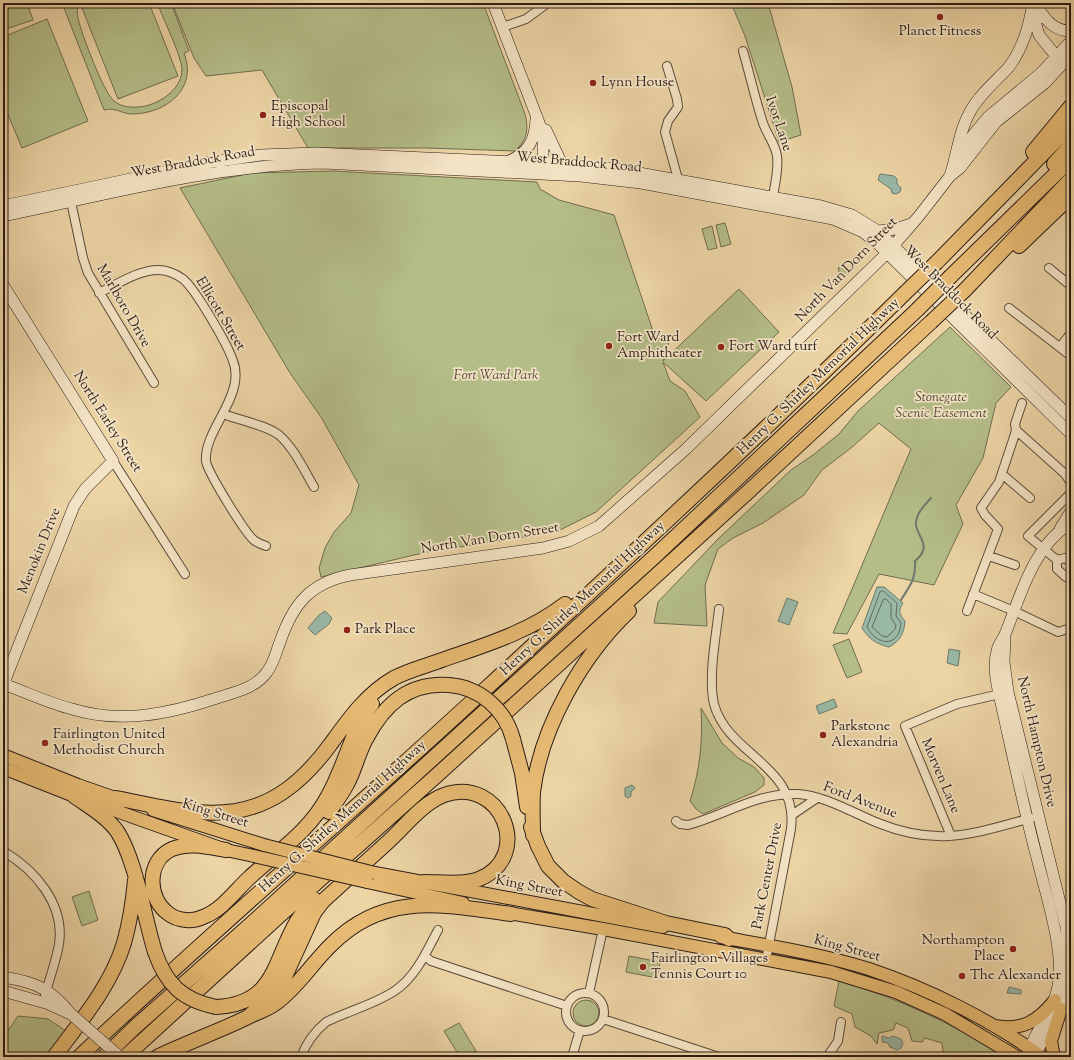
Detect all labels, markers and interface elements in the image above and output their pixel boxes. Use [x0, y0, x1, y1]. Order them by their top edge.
marker: Planet Fitness [935, 12, 945, 22]
place label: Planet Fitness [899, 22, 981, 42]
place label: Lynn House [601, 73, 674, 93]
marker: Lynn House [588, 78, 598, 88]
street label: Ivor Lane [759, 94, 797, 154]
place label: Episcopal High School [271, 97, 346, 133]
marker: Episcopal High School [258, 110, 268, 120]
street label: West Braddock Road [129, 142, 257, 184]
street label: West Braddock Road [515, 148, 643, 178]
street label: North Van Dorn Street [791, 213, 903, 327]
street label: West Braddock Road [898, 241, 1002, 345]
street label: Marlboro Drive [91, 261, 155, 351]
street label: Ellicott Street [190, 273, 250, 355]
street label: Henry G. Shirley Memorial Highway [733, 294, 905, 460]
place label: Fort Ward Amphitheater [617, 328, 703, 364]
place label: Fort Ward turf [729, 337, 818, 357]
marker: Fort Ward Amphitheater [604, 341, 614, 351]
marker: Fort Ward turf [716, 342, 726, 352]
park label: Fort Ward Park [454, 366, 539, 386]
street label: North Earley Street [68, 368, 146, 477]
park label: Stonegate Scenic Easement [895, 388, 987, 424]
street label: Menokin Drive [14, 505, 66, 597]
street label: Henry G. Shirley Memorial Highway [496, 517, 670, 681]
street label: North Van Dorn Street [420, 518, 561, 560]
place label: Park Place [355, 620, 416, 640]
marker: Park Place [342, 625, 352, 635]
street label: North Hampton Drive [1011, 674, 1061, 810]
place label: Parkstone Alexandria [831, 717, 899, 753]
place label: Fairlington United Methodist Church [53, 725, 166, 761]
marker: Parkstone Alexandria [818, 730, 828, 740]
street label: Morven Lane [915, 735, 965, 817]
street label: Henry G. Shirley Memorial Highway [255, 736, 431, 898]
marker: Fairlington United Methodist Church [40, 738, 50, 748]
street label: Ford Avenue [820, 778, 900, 824]
street label: King Street [179, 794, 251, 834]
street label: Park Center Drive [748, 821, 788, 931]
street label: King Street [494, 871, 565, 903]
street label: King Street [811, 931, 883, 968]
place label: Northampton Place [922, 931, 1005, 967]
marker: Northampton Place [1008, 944, 1018, 954]
place label: Fairlington Villages Tennis Court 10 [651, 949, 768, 985]
marker: Fairlington Villages Tennis Court 10 [638, 962, 648, 972]
place label: The Alexander [970, 966, 1061, 986]
marker: The Alexander [957, 971, 967, 981]

